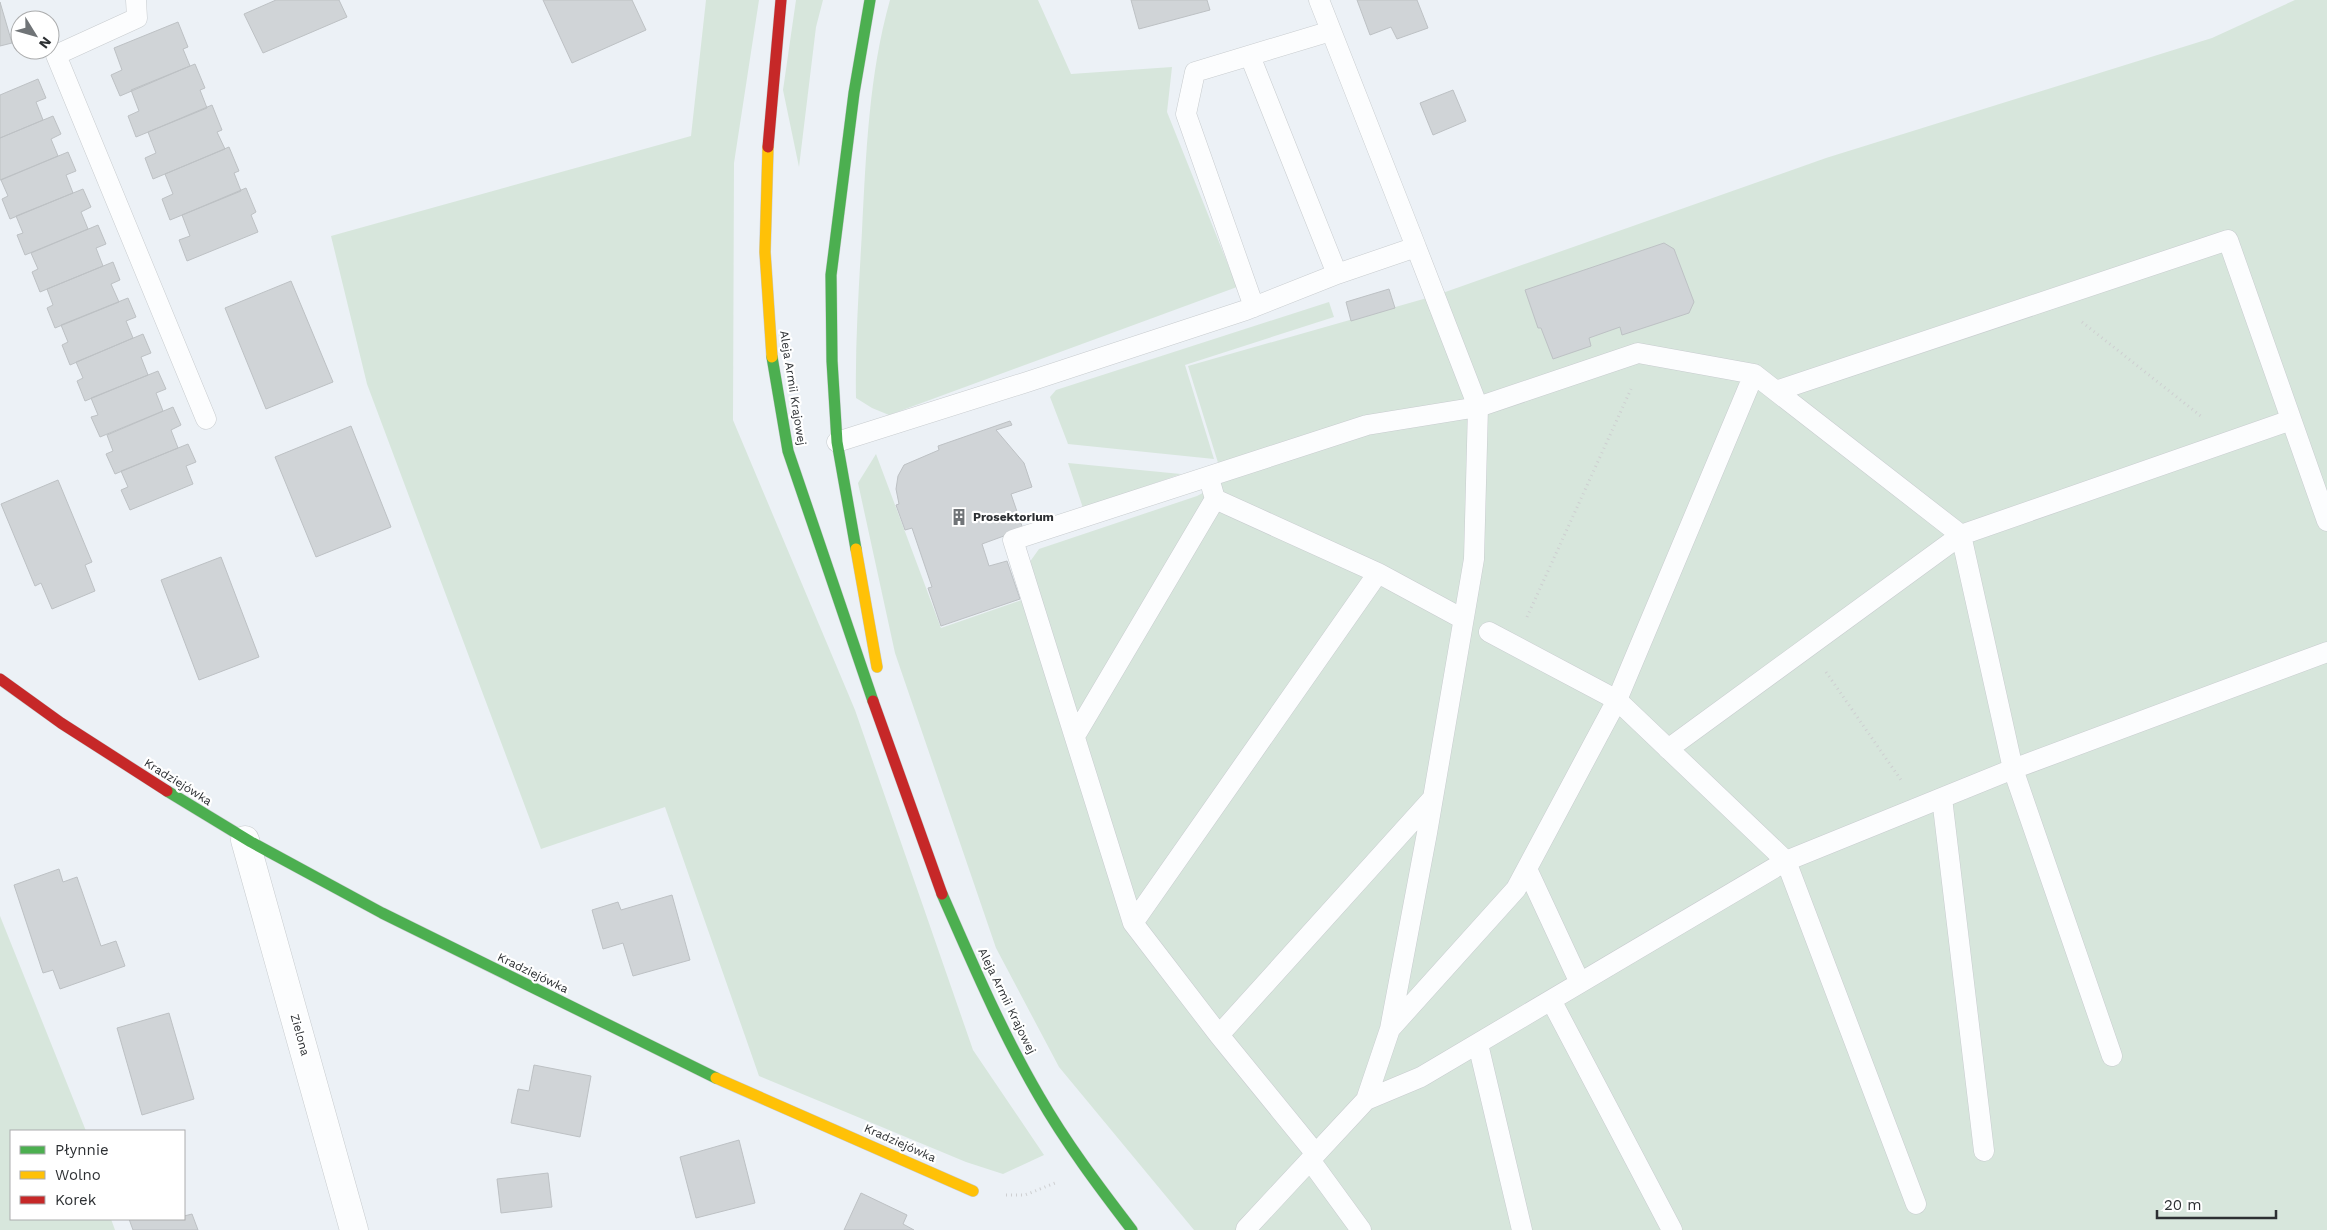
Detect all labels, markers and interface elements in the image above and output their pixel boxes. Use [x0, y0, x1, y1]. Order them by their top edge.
north arrow [10, 10, 60, 60]
text: N [36, 34, 55, 52]
street label: Aleja Armii Krajowej [777, 330, 809, 446]
building icon: Prosektorium [949, 507, 969, 527]
place label: Prosektorium [973, 510, 1054, 524]
street label: Kradziejówka [142, 756, 215, 808]
street label: Aleja Armii Krajowej [975, 946, 1039, 1056]
street label: Kradziejówka [495, 950, 571, 996]
street label: Zielona [288, 1013, 312, 1058]
street label: Kradziejówka [862, 1121, 938, 1165]
legend [10, 1130, 185, 1220]
text: Płynnie [55, 1141, 109, 1159]
text: Wolno [55, 1166, 101, 1184]
scale bar [2157, 1188, 2276, 1220]
text: Korek [55, 1191, 97, 1209]
text: 20 m [2164, 1196, 2202, 1214]

